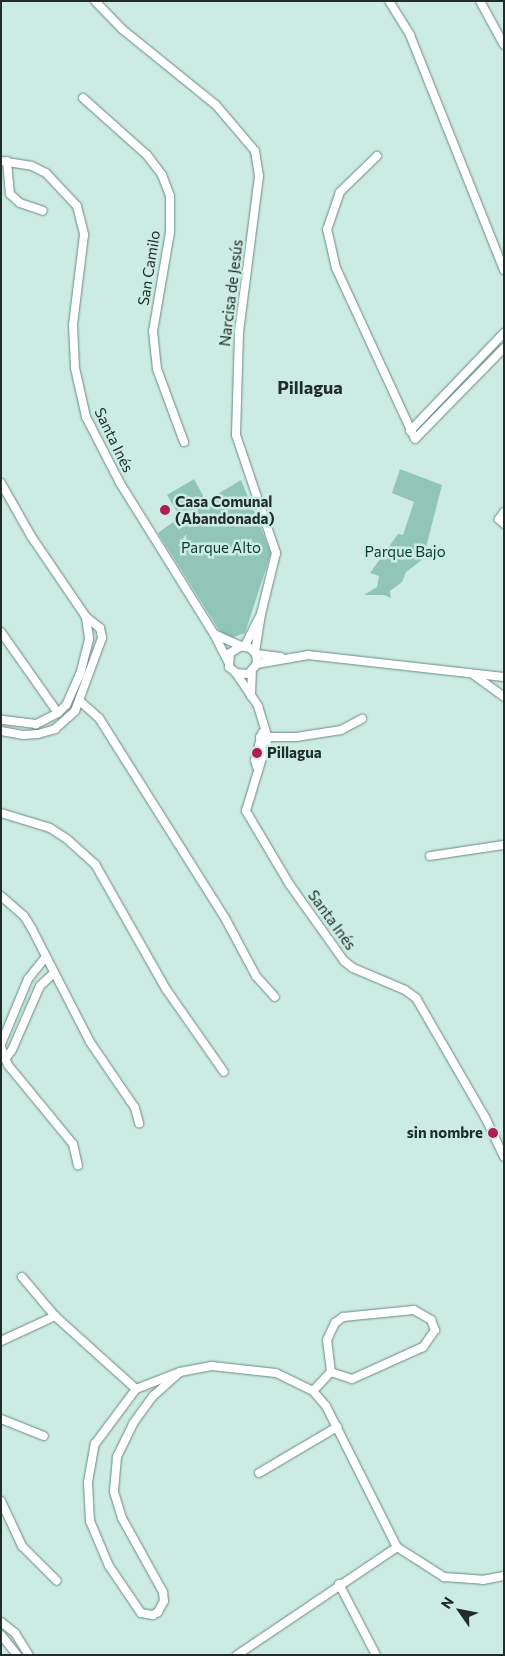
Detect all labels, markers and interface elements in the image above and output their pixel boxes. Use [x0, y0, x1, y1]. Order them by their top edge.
street label: San Camilo [134, 229, 164, 307]
street label: Narcisa de Jesús [216, 239, 246, 347]
district label: Pillagua [277, 376, 343, 398]
street label: Santa Inés [91, 405, 137, 475]
place label: Casa Comunal (Abandonada) [175, 492, 275, 527]
marker: Casa Comunal (Abandonada) [159, 504, 171, 516]
park label: Parque Alto [181, 539, 261, 557]
park label: Parque Bajo [364, 543, 446, 561]
place label: Pillagua [267, 744, 322, 762]
marker: Pillagua [251, 747, 263, 759]
street label: Santa Inés [304, 887, 360, 953]
place label: sin nombre [407, 1124, 483, 1142]
marker: sin nombre [487, 1127, 499, 1139]
north arrow [435, 1586, 485, 1636]
text: N [437, 1594, 457, 1612]

